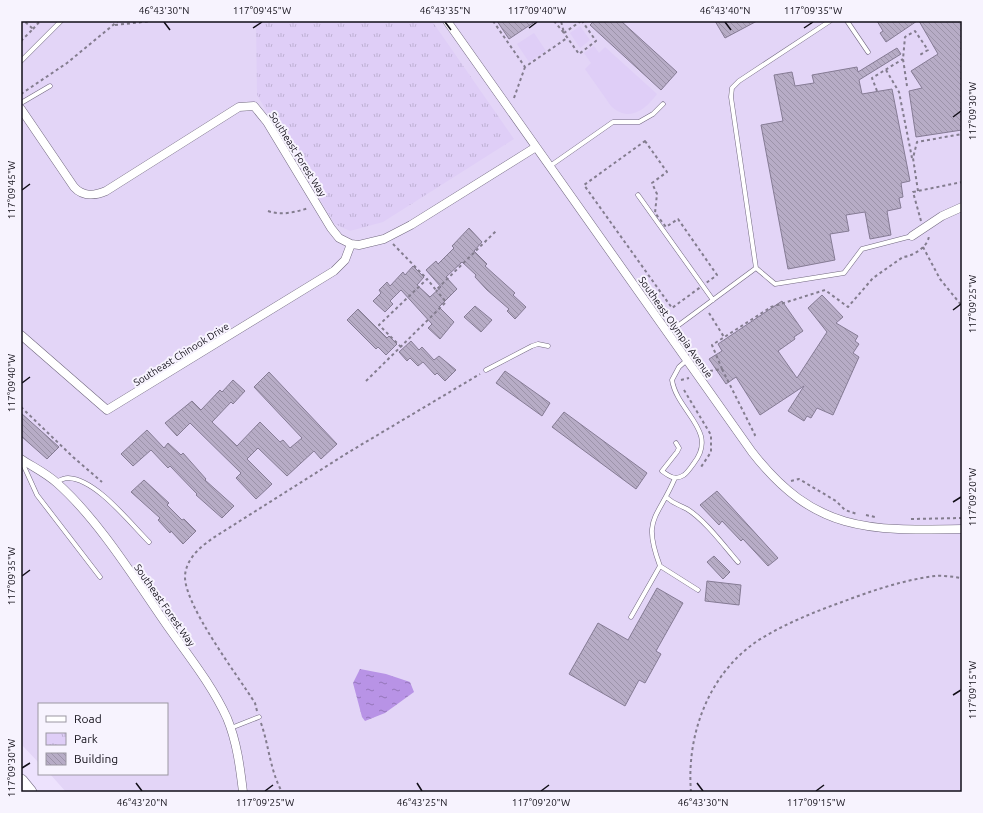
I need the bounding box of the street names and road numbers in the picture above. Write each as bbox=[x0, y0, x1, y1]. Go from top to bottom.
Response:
street label: Southeast Forest Way bbox=[267, 110, 328, 199]
street label: Southeast Olympia Avenue bbox=[636, 275, 715, 380]
street label: Southeast Chinook Drive bbox=[132, 321, 231, 388]
street label: Southeast Forest Way bbox=[132, 562, 197, 649]

